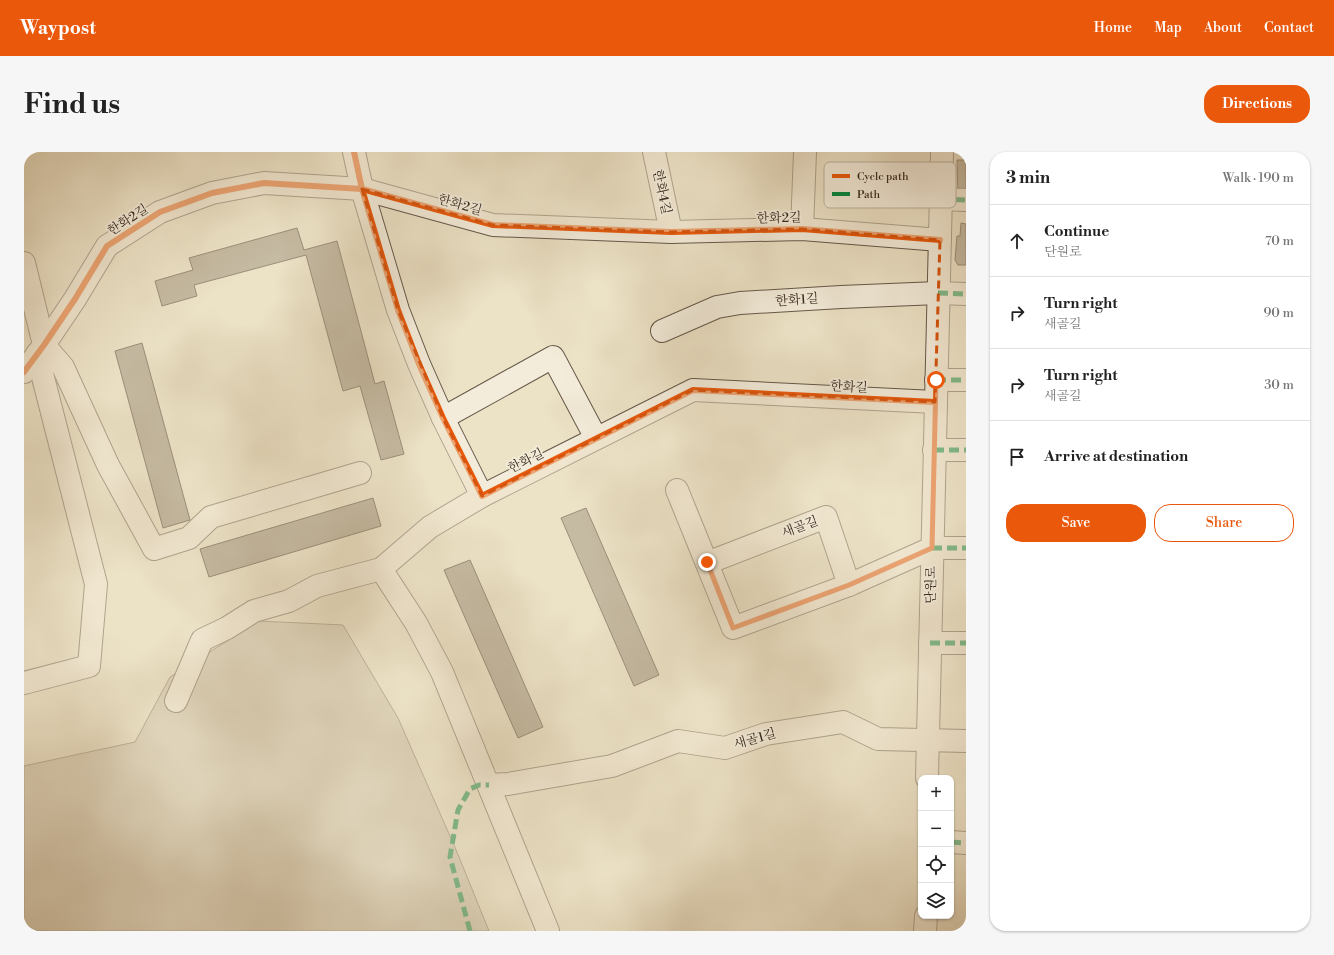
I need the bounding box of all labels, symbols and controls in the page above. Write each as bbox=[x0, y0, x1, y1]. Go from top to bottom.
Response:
text: Waypost bbox=[20, 16, 96, 40]
text: Home bbox=[1094, 19, 1132, 37]
text: Map bbox=[1154, 19, 1182, 37]
text: About bbox=[1204, 19, 1242, 37]
text: Contact bbox=[1264, 19, 1314, 37]
button: Directions bbox=[1204, 85, 1310, 123]
text: Find us bbox=[24, 87, 120, 122]
legend bbox=[824, 162, 956, 208]
text: 3 min bbox=[1006, 167, 1050, 189]
street label: 한화4길 bbox=[649, 168, 675, 216]
text: Cycle path bbox=[857, 170, 909, 184]
text: Walk · 190 m bbox=[1223, 170, 1294, 186]
text: Path bbox=[857, 188, 881, 202]
street label: 한화2길 bbox=[436, 191, 484, 219]
street label: 한화2길 bbox=[105, 201, 151, 239]
street label: 한화2길 bbox=[756, 210, 802, 226]
text: Continue bbox=[1044, 222, 1109, 241]
icon: ahead bbox=[1006, 230, 1028, 252]
text: 70 m bbox=[1265, 233, 1294, 249]
text: 단원로 bbox=[1044, 244, 1082, 260]
street label: 한화1길 bbox=[775, 291, 819, 309]
text: Turn right bbox=[1044, 294, 1118, 313]
icon: right bbox=[1006, 302, 1028, 324]
text: 90 m bbox=[1263, 305, 1294, 321]
text: 새골길 bbox=[1044, 316, 1082, 332]
text: Turn right bbox=[1044, 366, 1118, 385]
route start bbox=[927, 371, 945, 389]
icon: right bbox=[1006, 374, 1028, 396]
text: 30 m bbox=[1264, 377, 1294, 393]
street label: 한화길 bbox=[830, 378, 868, 396]
text: 새골길 bbox=[1044, 388, 1082, 404]
street label: 한화길 bbox=[506, 445, 546, 477]
icon: arrive bbox=[1006, 446, 1028, 468]
text: Arrive at destination bbox=[1044, 447, 1188, 466]
button: Save bbox=[1006, 504, 1146, 542]
button: Share bbox=[1154, 504, 1294, 542]
street label: 새골길 bbox=[780, 513, 820, 541]
route end bbox=[698, 553, 716, 571]
street label: 단원로 bbox=[923, 566, 939, 604]
street label: 새골1길 bbox=[732, 725, 778, 753]
map controls bbox=[918, 775, 954, 919]
button: + bbox=[918, 775, 954, 811]
button: − bbox=[918, 811, 954, 847]
button: locate bbox=[918, 847, 954, 883]
button: layers bbox=[918, 883, 954, 919]

